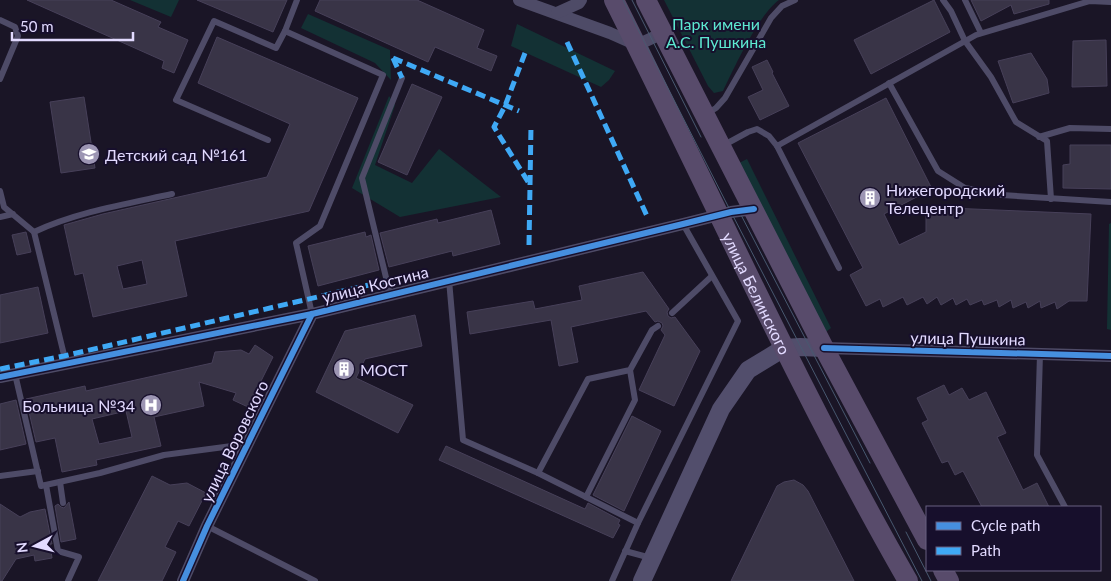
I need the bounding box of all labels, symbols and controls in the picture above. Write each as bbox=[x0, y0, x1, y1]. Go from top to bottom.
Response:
scale bar bbox=[12, 10, 134, 42]
park label: Парк имени А.С. Пушкина bbox=[666, 14, 766, 51]
text: 50 m bbox=[20, 17, 54, 35]
school or university icon: Детский сад №161 bbox=[77, 142, 101, 166]
place label: Детский сад №161 bbox=[105, 145, 248, 164]
place label: Нижегородский Телецентр bbox=[886, 180, 1005, 217]
building icon: Нижегородский Телецентр bbox=[858, 186, 882, 210]
street label: улица Белинского bbox=[719, 229, 795, 357]
street label: улица Костина bbox=[320, 262, 430, 306]
street label: улица Пушкина bbox=[910, 327, 1026, 349]
building icon: МОСТ bbox=[332, 357, 356, 381]
place label: МОСТ bbox=[360, 360, 408, 379]
street label: улица Воровского bbox=[196, 377, 272, 505]
hospital icon: Больница №34 bbox=[139, 393, 163, 417]
place label: Больница №34 bbox=[22, 396, 135, 415]
legend bbox=[926, 506, 1101, 571]
text: Cycle path bbox=[971, 516, 1040, 534]
north arrow bbox=[10, 521, 60, 571]
text: N bbox=[13, 541, 31, 554]
text: Path bbox=[971, 541, 1001, 559]

